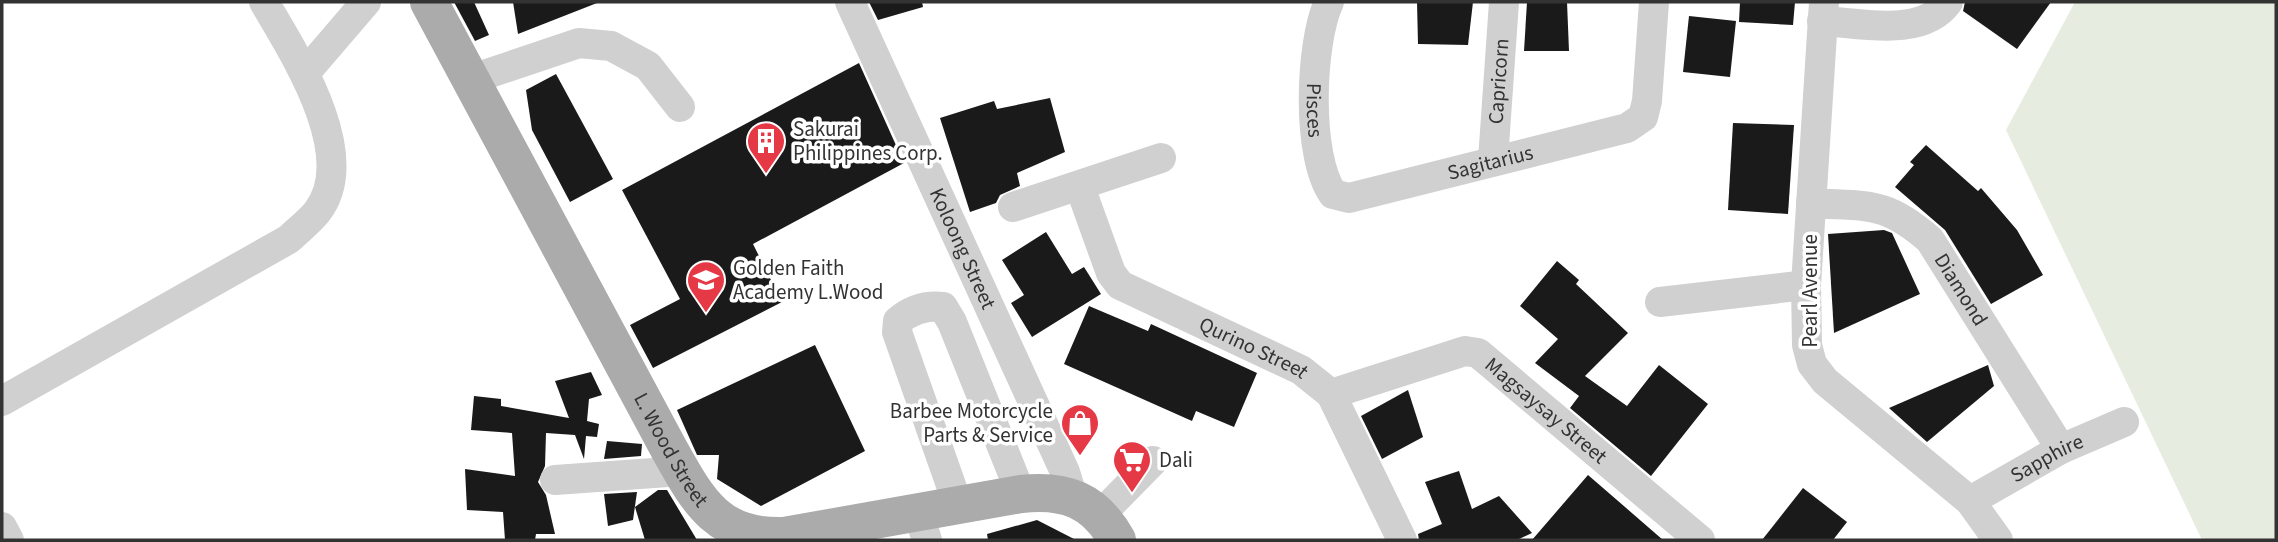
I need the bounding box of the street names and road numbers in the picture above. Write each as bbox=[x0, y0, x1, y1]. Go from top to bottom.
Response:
street label: Capricorn bbox=[1481, 37, 1516, 125]
street label: Pisces bbox=[1299, 83, 1331, 139]
street label: Sagitarius bbox=[1444, 137, 1536, 188]
street label: Koloong Street bbox=[922, 183, 1004, 314]
street label: Pearl Avenue bbox=[1795, 234, 1825, 348]
street label: Diamond bbox=[1927, 247, 1995, 332]
street label: Qurino Street bbox=[1194, 309, 1315, 386]
street label: Magsaysay Street bbox=[1478, 350, 1614, 471]
street label: L. Wood Street bbox=[626, 387, 716, 514]
street label: Sapphire bbox=[2005, 426, 2088, 490]

